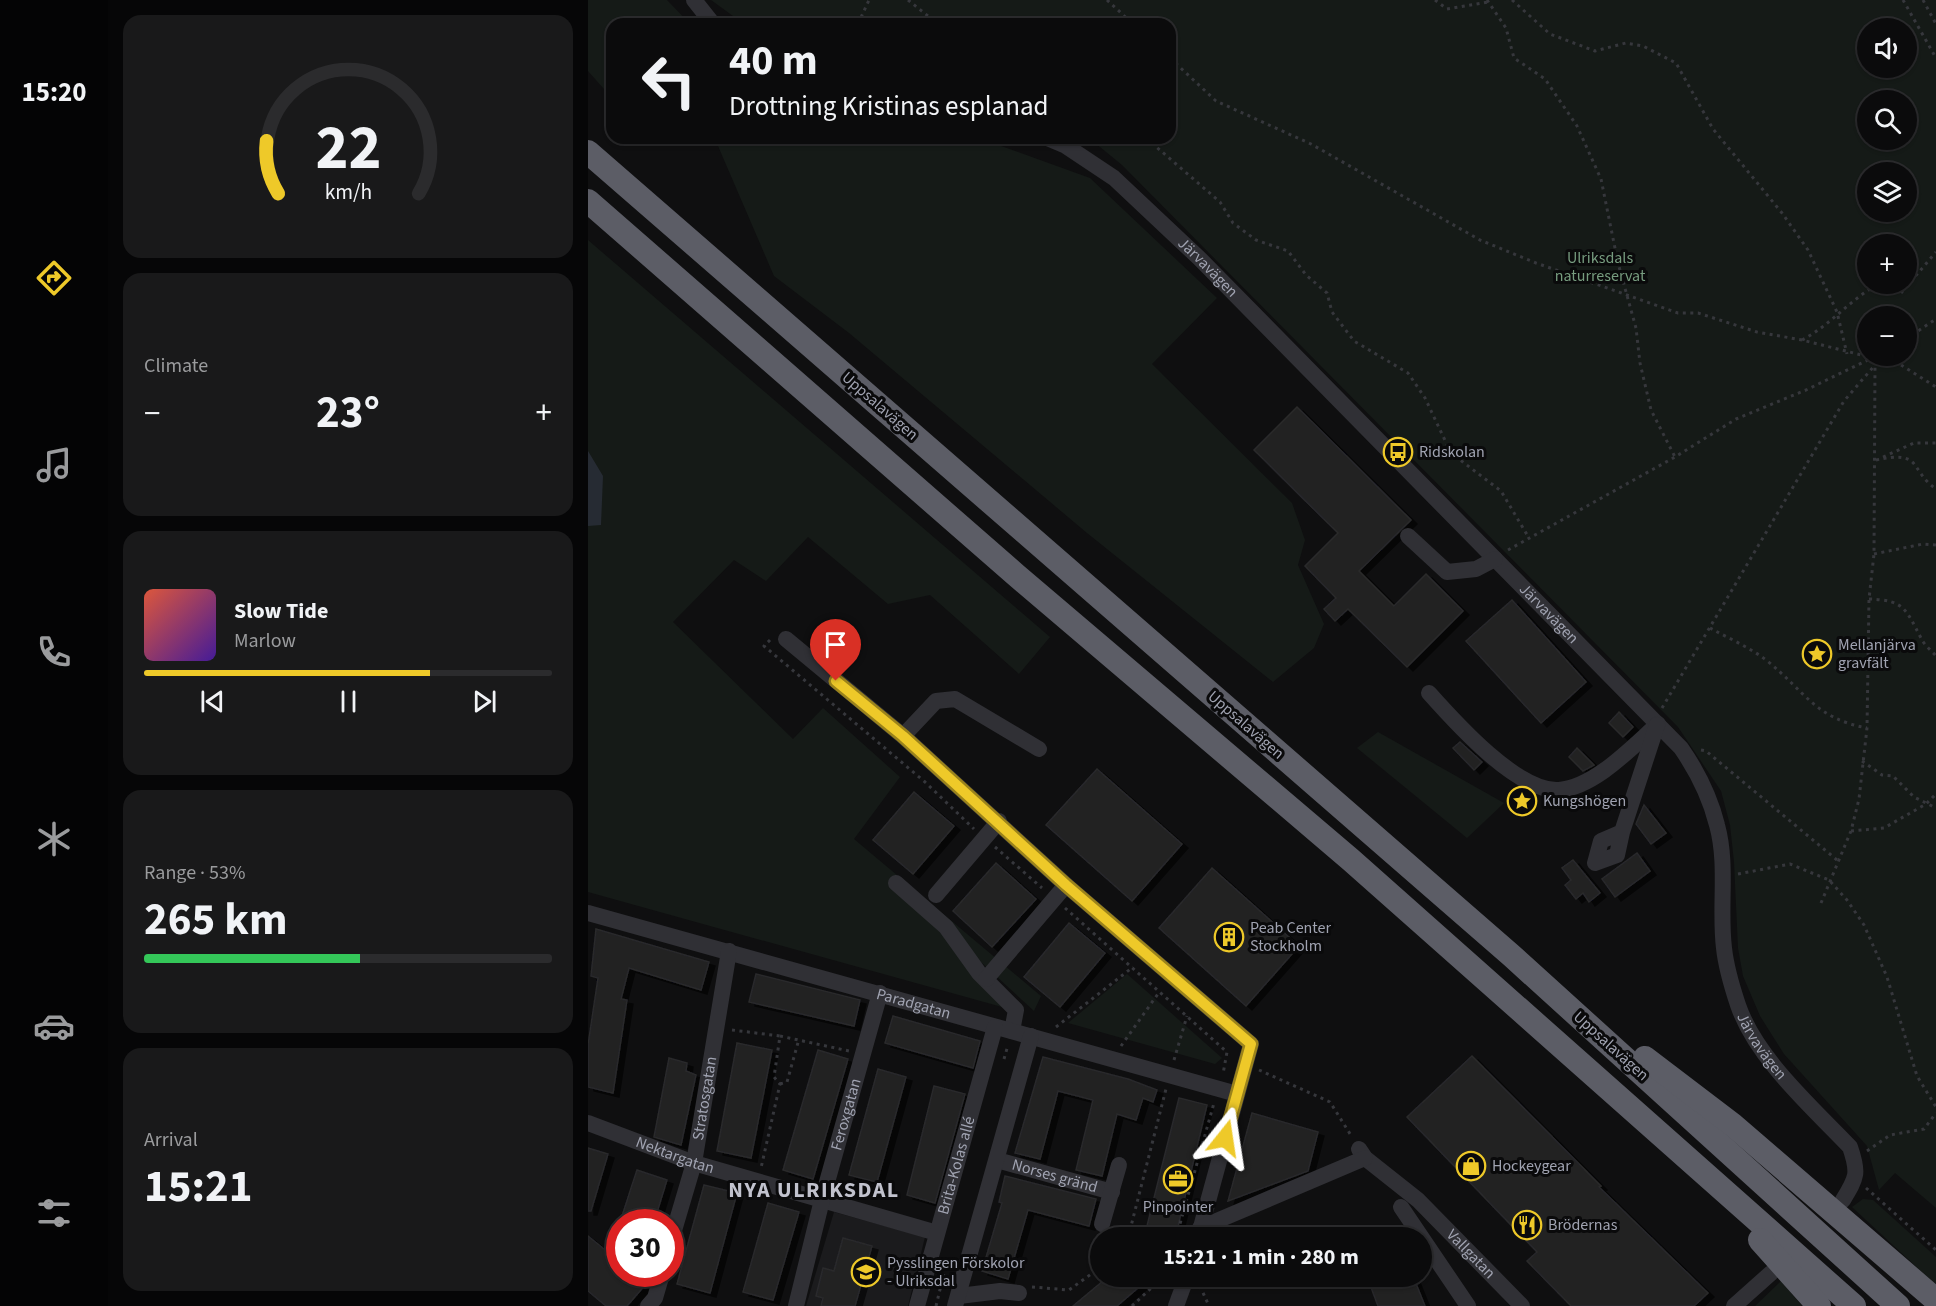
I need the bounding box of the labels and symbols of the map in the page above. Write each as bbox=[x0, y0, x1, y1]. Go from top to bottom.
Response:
street label: Järvavägen bbox=[1173, 233, 1243, 302]
park label: Ulriksdals naturreservat bbox=[1555, 247, 1646, 287]
street label: Uppsalavägen bbox=[837, 367, 923, 445]
bus stop icon: Ridskolan bbox=[1382, 436, 1414, 468]
place label: Ridskolan bbox=[1419, 441, 1485, 463]
street label: Järvavägen bbox=[1514, 579, 1584, 649]
pin bbox=[810, 619, 861, 681]
place label: Mellanjärva gravfält bbox=[1838, 634, 1916, 674]
place icon: Mellanjärva gravfält bbox=[1801, 638, 1833, 670]
street label: Uppsalavägen bbox=[1203, 686, 1289, 764]
place icon: Kungshögen bbox=[1506, 785, 1538, 817]
place label: Kungshögen bbox=[1543, 790, 1626, 812]
place label: Peab Center Stockholm bbox=[1250, 917, 1331, 957]
building icon: Peab Center Stockholm bbox=[1213, 921, 1245, 953]
street label: Paradgatan bbox=[874, 983, 953, 1025]
street label: Uppsalavägen bbox=[1568, 1006, 1654, 1086]
street label: Järvavägen bbox=[1731, 1009, 1792, 1085]
street label: Stratosgatan bbox=[687, 1055, 722, 1142]
street label: Feroxgatan bbox=[825, 1076, 867, 1153]
position arrow bbox=[1193, 1106, 1257, 1170]
street label: Brita-Kolas allé bbox=[932, 1114, 981, 1217]
street label: Nektargatan bbox=[633, 1131, 717, 1179]
shop icon: Hockeygear bbox=[1455, 1150, 1487, 1182]
street label: Norses gränd bbox=[1009, 1154, 1100, 1198]
place label: Hockeygear bbox=[1492, 1155, 1571, 1177]
office icon: Pinpointer bbox=[1162, 1163, 1194, 1195]
district label: NYA ULRIKSDAL bbox=[728, 1174, 900, 1206]
place label: Pinpointer bbox=[1143, 1196, 1214, 1218]
speed limit sign: 30 bbox=[606, 1209, 684, 1287]
restaurant icon: Brödernas bbox=[1511, 1209, 1543, 1241]
place label: Brödernas bbox=[1548, 1214, 1618, 1236]
street label: Vallgatan bbox=[1441, 1224, 1500, 1284]
place label: Pysslingen Förskolor - Ulriksdal bbox=[887, 1252, 1025, 1292]
school or university icon: Pysslingen Förskolor - Ulriksdal bbox=[850, 1256, 882, 1288]

